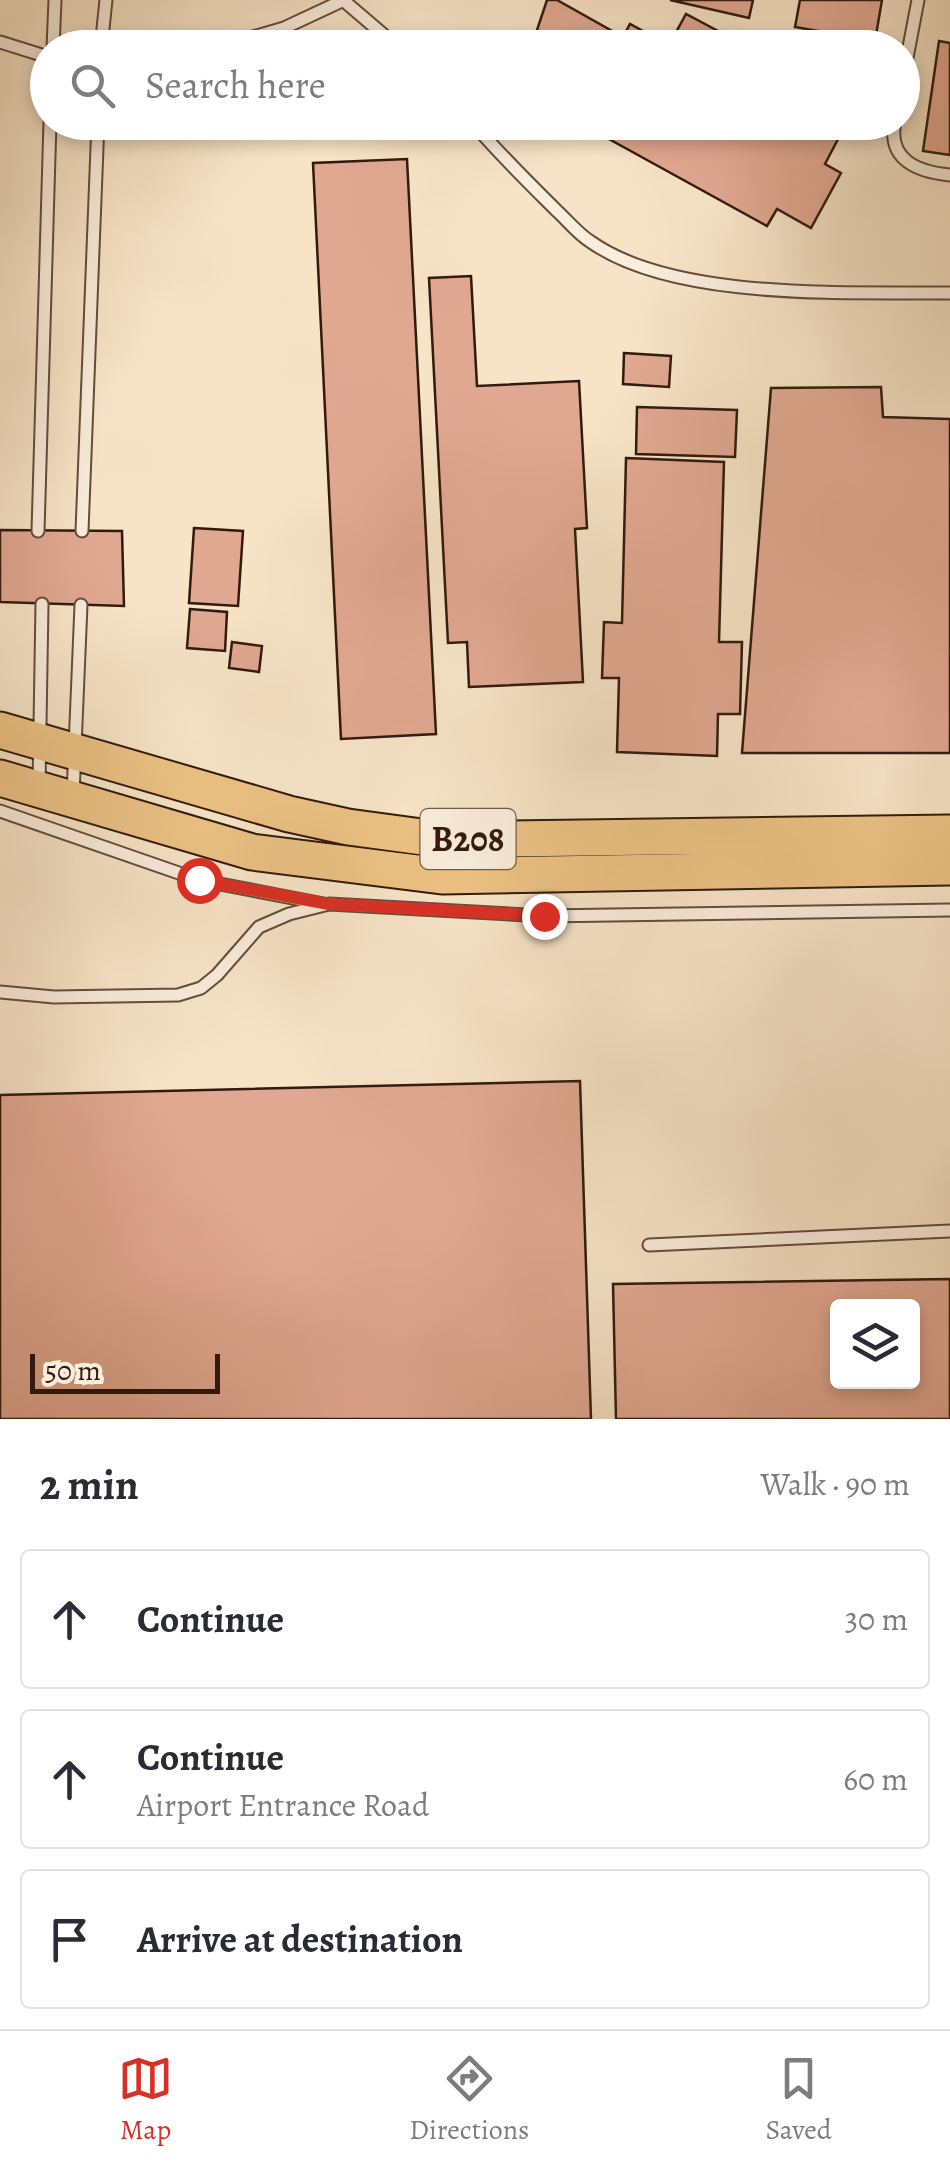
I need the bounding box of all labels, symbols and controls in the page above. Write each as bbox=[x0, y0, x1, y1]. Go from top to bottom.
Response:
search box bbox=[30, 30, 920, 140]
icon: search bbox=[65, 58, 120, 113]
text: Search here bbox=[145, 59, 326, 111]
road number: B208 bbox=[420, 809, 516, 869]
route start bbox=[177, 858, 223, 904]
route end bbox=[522, 894, 568, 940]
map controls bbox=[830, 1299, 920, 1389]
button: layers bbox=[830, 1299, 920, 1389]
scale bar bbox=[30, 1349, 220, 1394]
text: 50 m bbox=[45, 1352, 101, 1390]
text: 2 min bbox=[40, 1456, 139, 1513]
text: Walk · 90 m bbox=[761, 1462, 910, 1506]
icon: ahead bbox=[42, 1592, 97, 1647]
text: Continue bbox=[137, 1593, 284, 1645]
text: 30 m bbox=[845, 1597, 908, 1641]
text: Continue bbox=[137, 1731, 284, 1783]
icon: ahead bbox=[42, 1752, 97, 1807]
text: 60 m bbox=[843, 1757, 908, 1801]
text: Airport Entrance Road bbox=[137, 1783, 429, 1827]
icon: arrive bbox=[42, 1912, 97, 1967]
text: Arrive at destination bbox=[137, 1913, 463, 1965]
tab: Map bbox=[118, 2051, 173, 2149]
tab: Directions bbox=[409, 2051, 529, 2149]
tab: Saved bbox=[766, 2051, 832, 2149]

